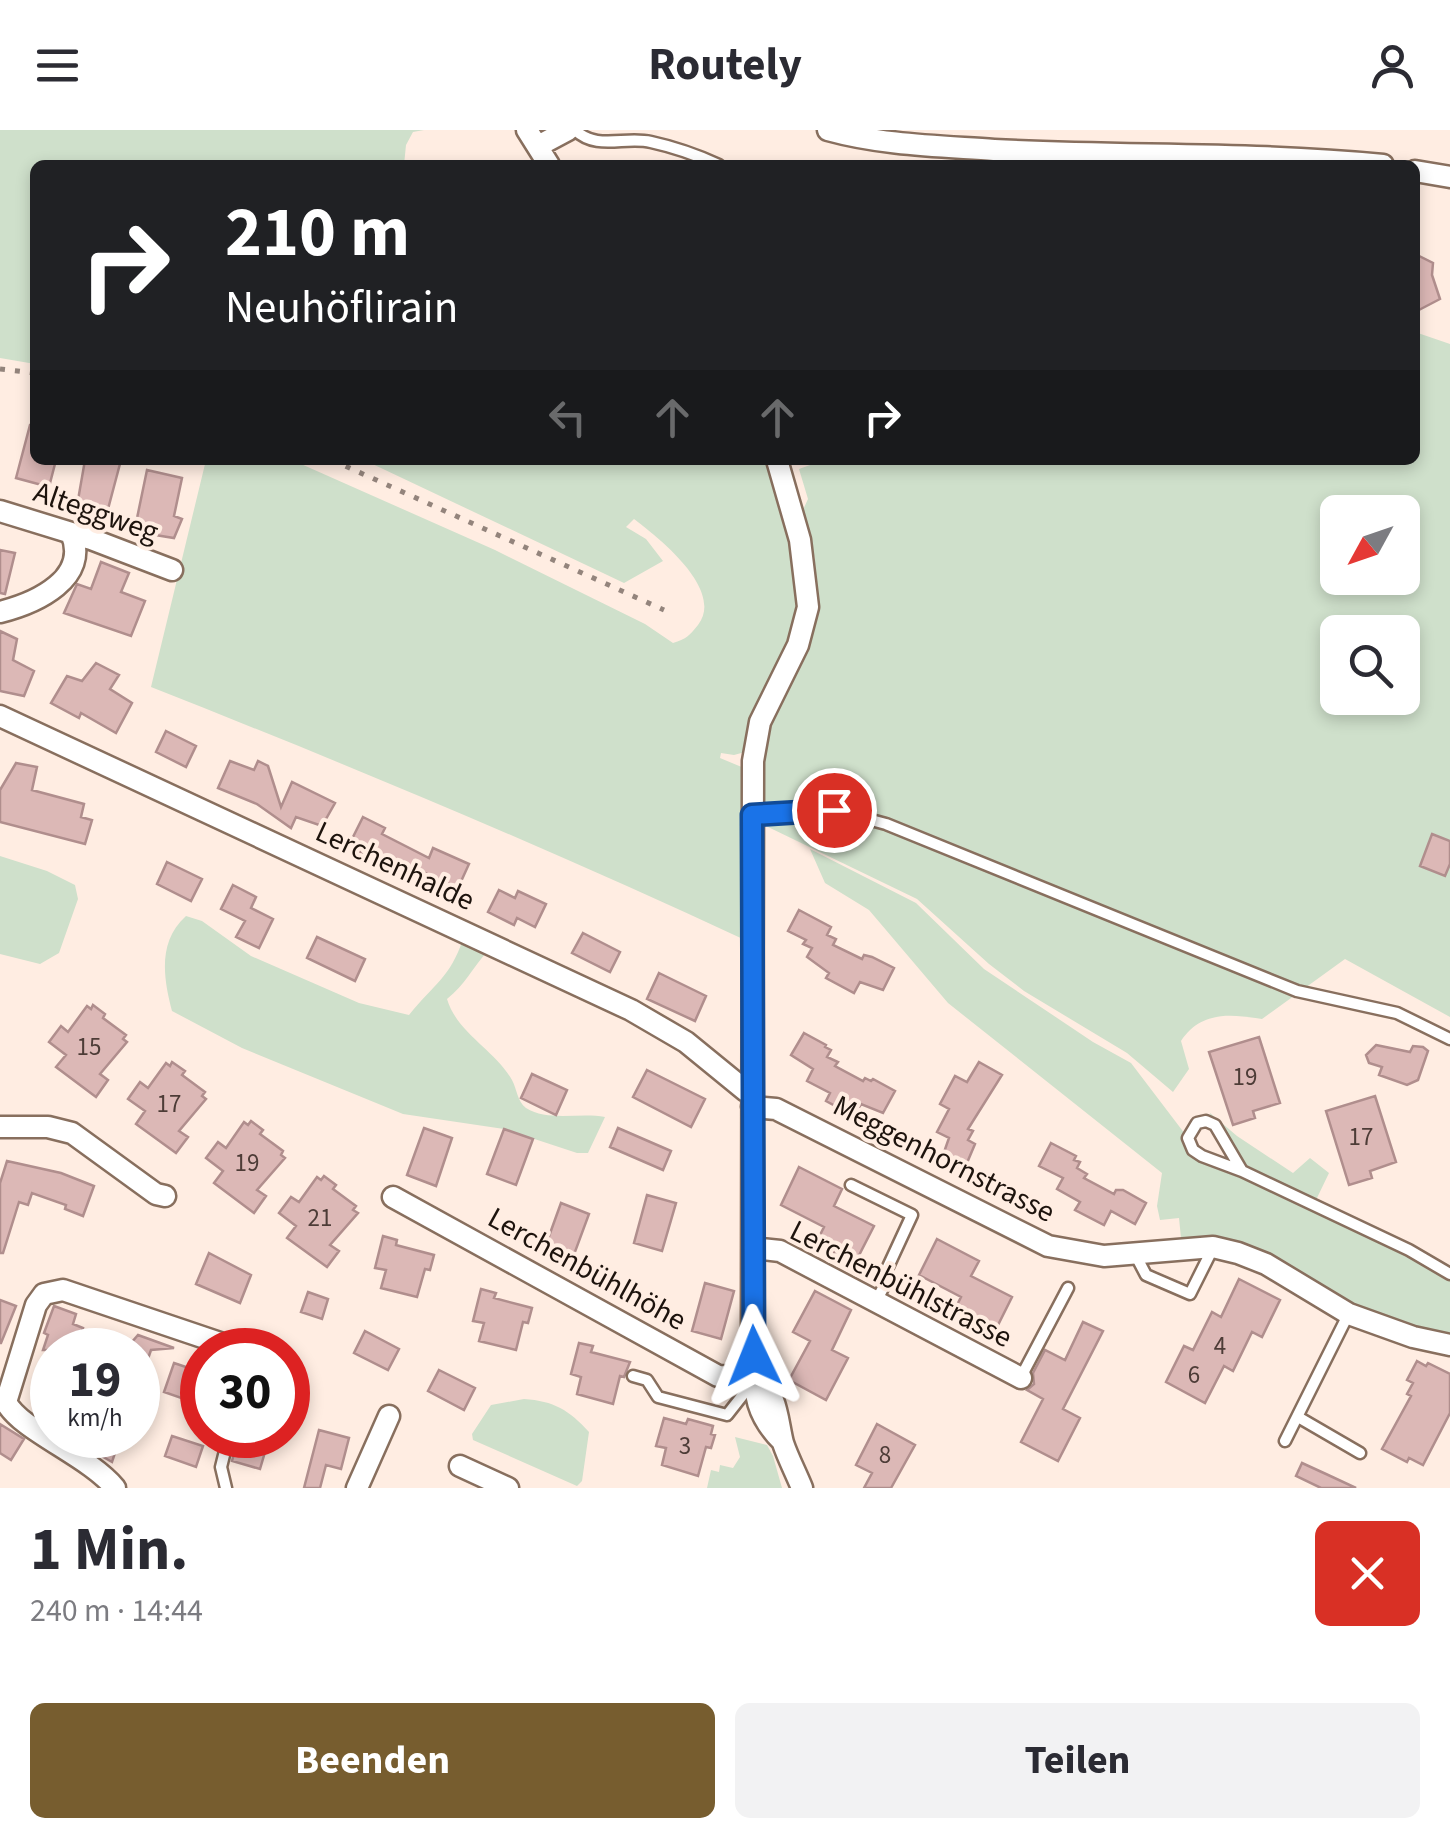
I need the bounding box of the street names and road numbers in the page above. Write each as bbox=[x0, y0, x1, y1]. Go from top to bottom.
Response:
street label: Alteggweg bbox=[28, 471, 164, 553]
street label: Lerchenhalde bbox=[308, 810, 482, 922]
street label: Meggenhornstrasse bbox=[826, 1084, 1062, 1234]
street label: Lerchenbühlhöhe bbox=[480, 1197, 694, 1341]
street label: Lerchenbühlstrasse bbox=[782, 1209, 1020, 1359]

